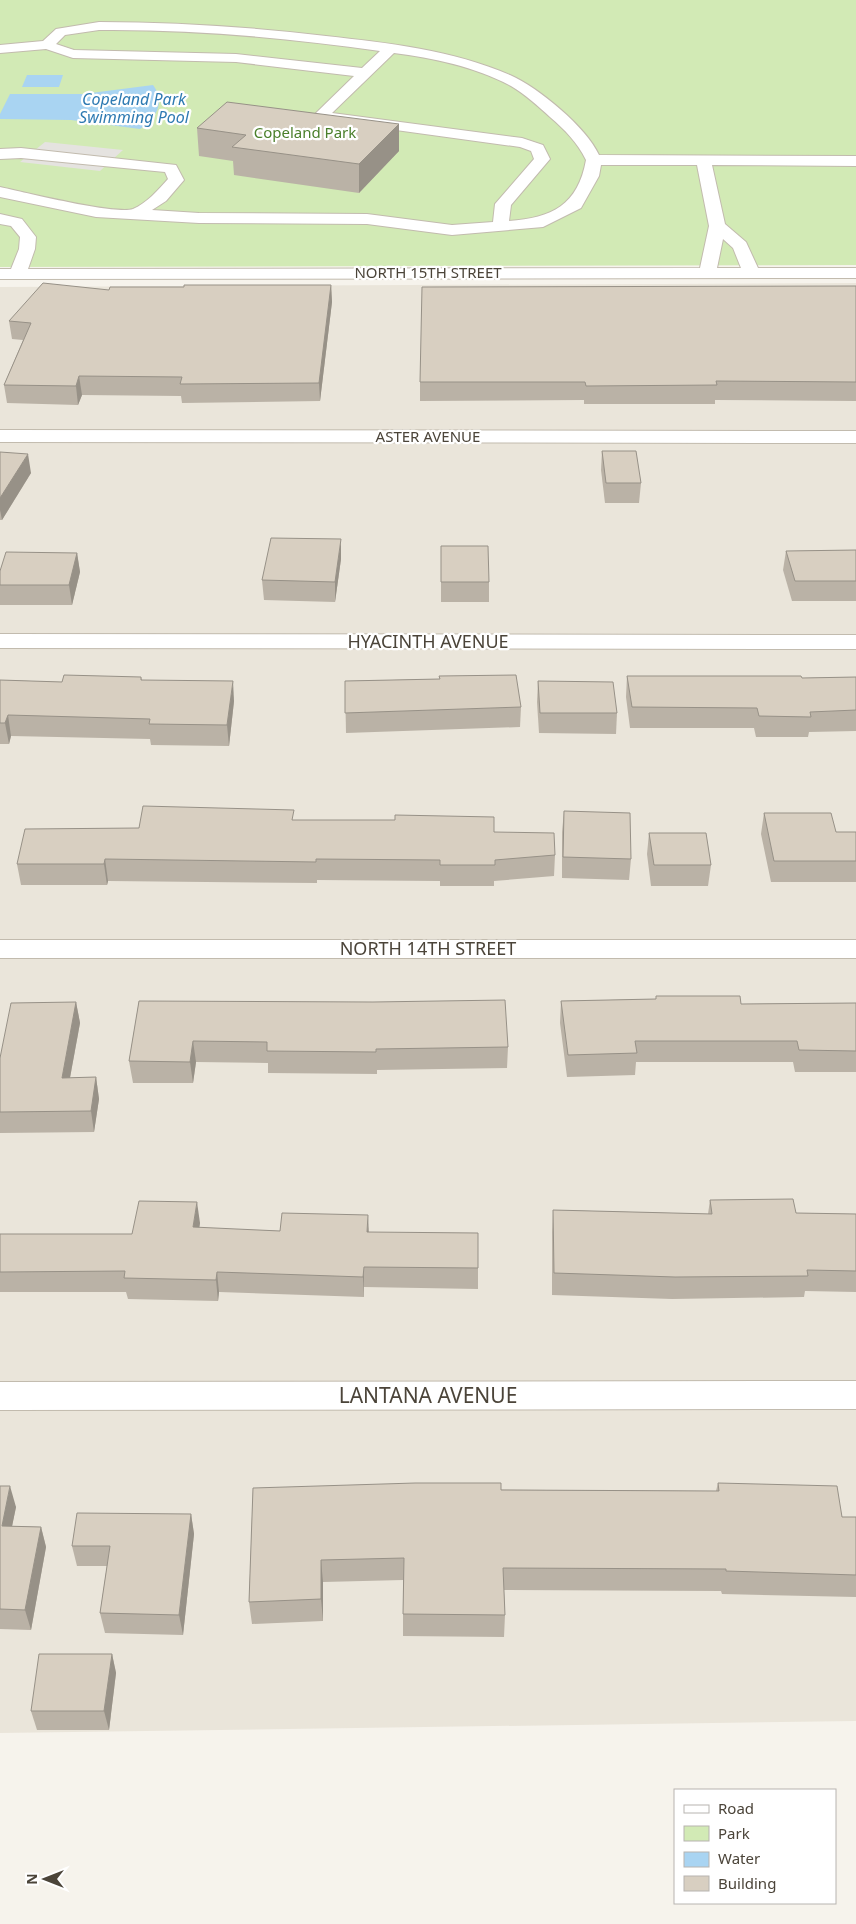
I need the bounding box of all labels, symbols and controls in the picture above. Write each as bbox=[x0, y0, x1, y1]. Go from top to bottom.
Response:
water label: Copeland Park Swimming Pool bbox=[79, 88, 190, 128]
park label: Copeland Park bbox=[254, 122, 356, 142]
street label: NORTH 15TH STREET bbox=[354, 262, 502, 282]
street label: ASTER AVENUE bbox=[376, 426, 480, 446]
street label: HYACINTH AVENUE bbox=[347, 629, 509, 653]
street label: NORTH 14TH STREET bbox=[340, 936, 516, 960]
street label: LANTANA AVENUE bbox=[339, 1381, 517, 1409]
legend bbox=[674, 1789, 836, 1904]
text: Road bbox=[718, 1798, 754, 1818]
text: Park bbox=[718, 1823, 750, 1843]
text: Water bbox=[718, 1848, 760, 1868]
north arrow bbox=[20, 1854, 70, 1904]
text: N bbox=[22, 1873, 41, 1885]
text: Building bbox=[718, 1873, 776, 1893]

